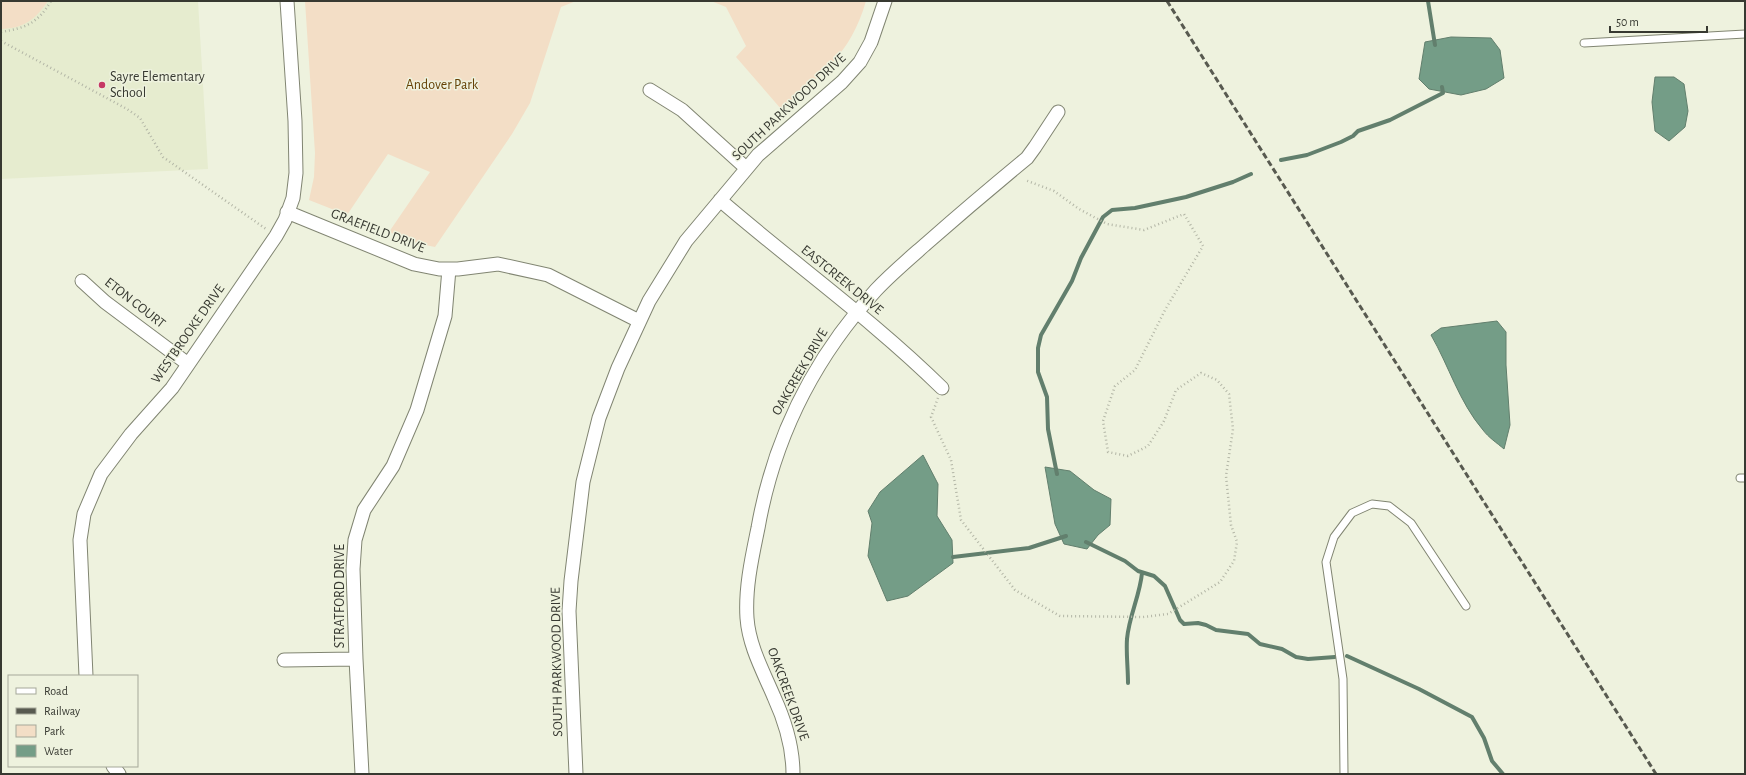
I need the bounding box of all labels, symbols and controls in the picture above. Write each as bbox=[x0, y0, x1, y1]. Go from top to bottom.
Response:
scale bar bbox=[1610, 8, 1707, 34]
text: 50 m bbox=[1616, 16, 1639, 28]
street label: SOUTH PARKWOOD DRIVE bbox=[730, 51, 849, 163]
place label: Sayre Elementary School bbox=[110, 70, 205, 100]
park label: Andover Park bbox=[406, 78, 479, 92]
marker: Sayre Elementary School bbox=[97, 80, 107, 90]
street label: GRAEFIELD DRIVE bbox=[329, 207, 427, 255]
street label: EASTCREEK DRIVE bbox=[798, 243, 886, 317]
street label: ETON COURT bbox=[102, 275, 168, 331]
street label: WESTBROOKE DRIVE bbox=[149, 282, 227, 386]
street label: OAKCREEK DRIVE bbox=[770, 326, 831, 418]
street label: STRATFORD DRIVE bbox=[333, 544, 347, 648]
street label: SOUTH PARKWOOD DRIVE bbox=[549, 587, 565, 737]
street label: OAKCREEK DRIVE bbox=[765, 646, 811, 742]
legend bbox=[8, 675, 138, 767]
text: Road bbox=[44, 685, 68, 697]
text: Railway bbox=[44, 705, 80, 718]
text: Park bbox=[44, 725, 65, 737]
text: Water bbox=[44, 745, 73, 757]

